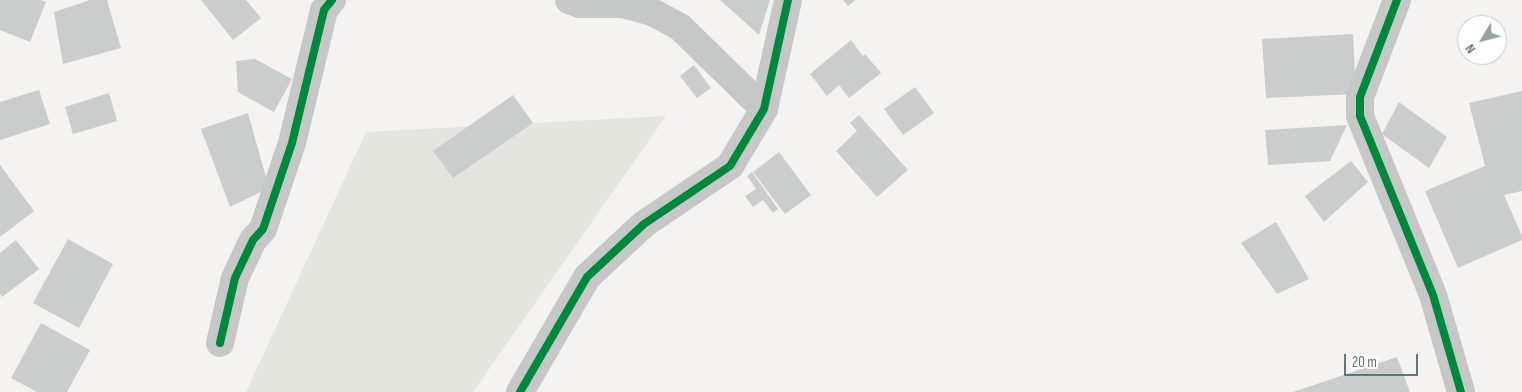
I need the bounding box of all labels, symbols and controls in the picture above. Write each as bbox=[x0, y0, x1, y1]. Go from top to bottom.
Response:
north arrow bbox=[1457, 15, 1507, 65]
text: N bbox=[1461, 41, 1479, 57]
scale bar bbox=[1347, 344, 1421, 376]
text: 20 m bbox=[1352, 353, 1377, 372]

